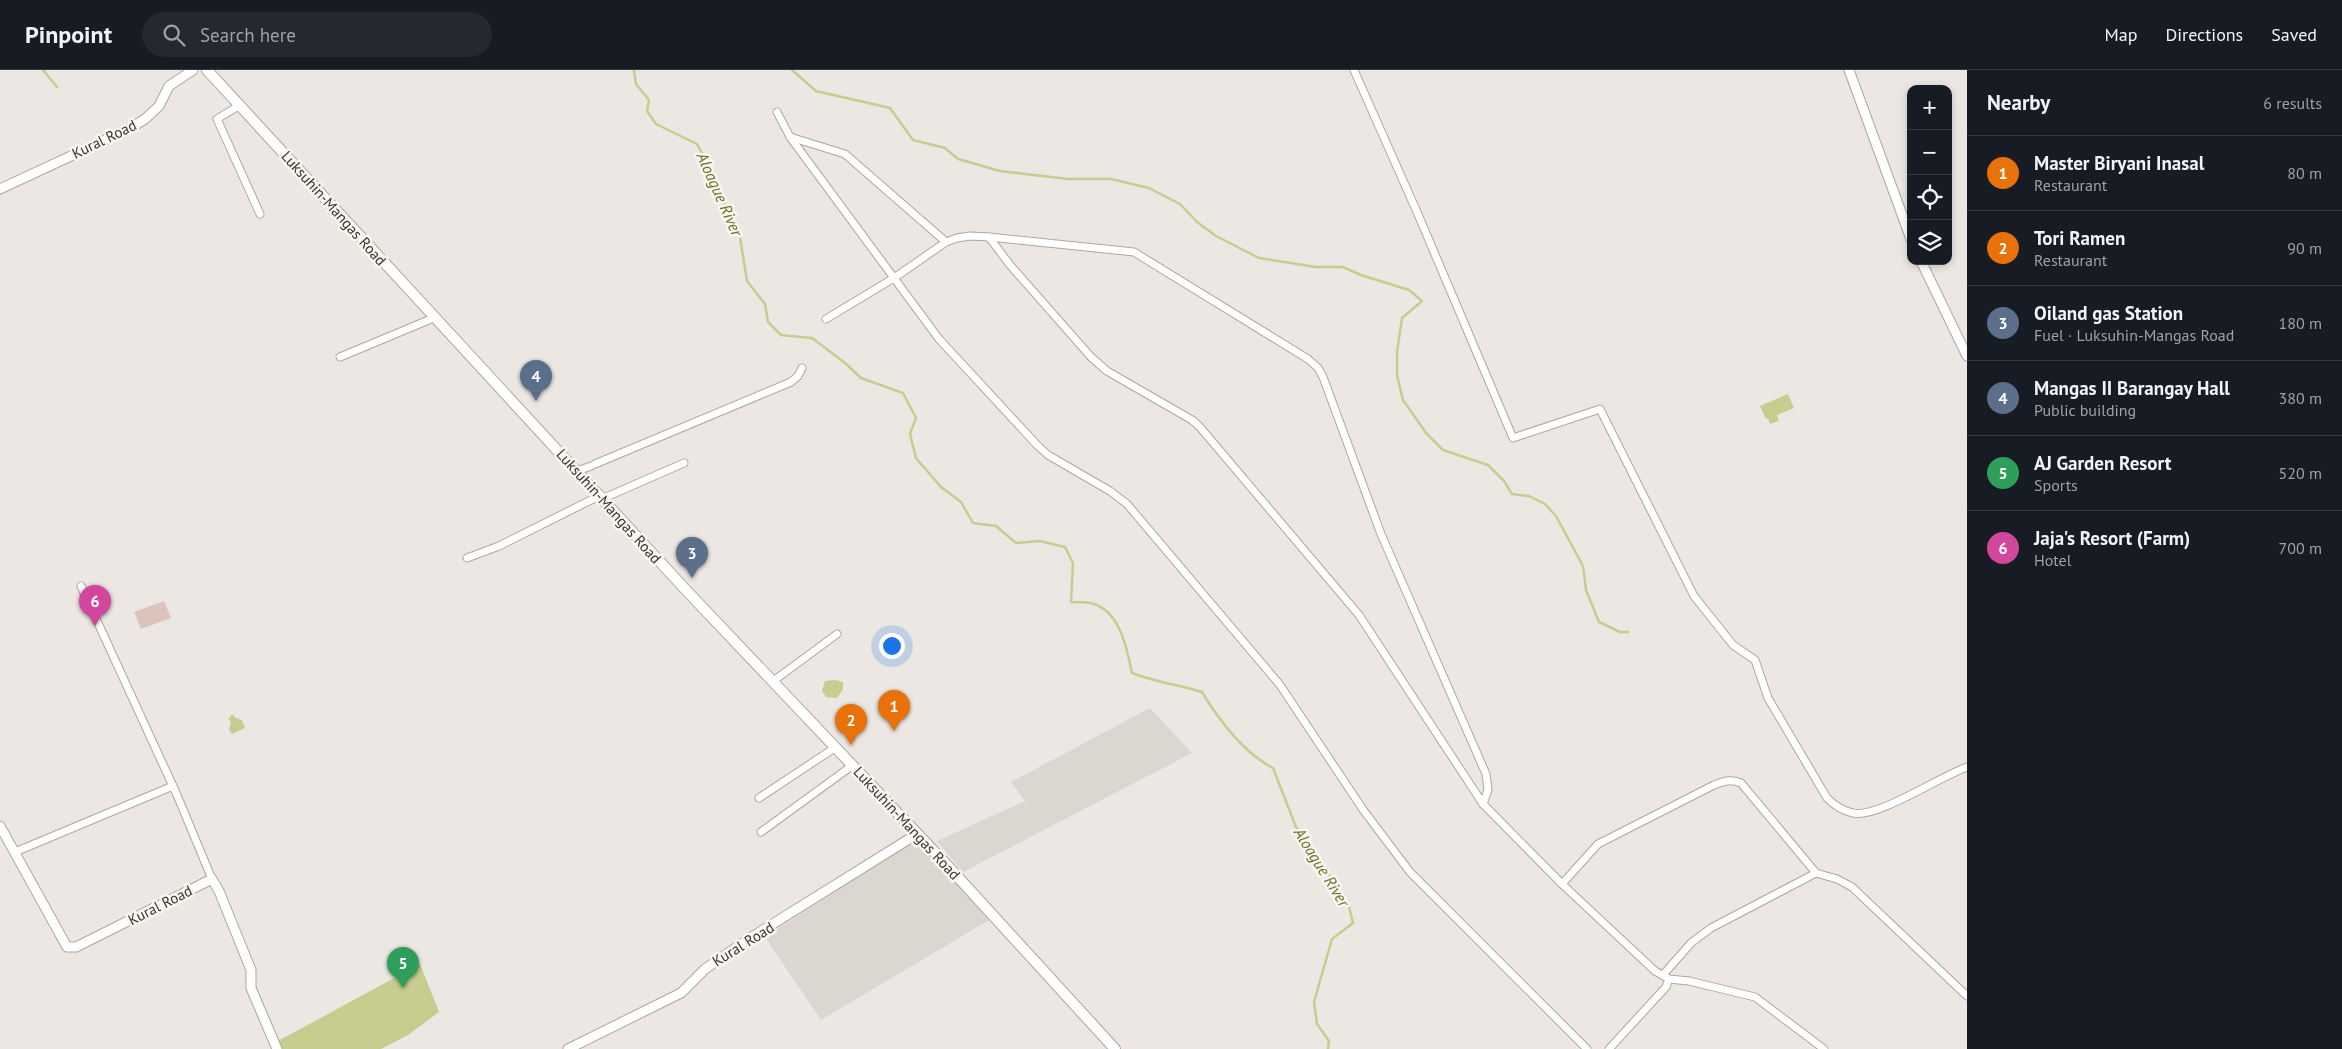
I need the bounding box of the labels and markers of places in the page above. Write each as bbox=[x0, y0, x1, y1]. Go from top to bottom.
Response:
pin: 4 bbox=[520, 360, 552, 401]
pin: 3 bbox=[676, 537, 708, 578]
pin: 6 bbox=[79, 585, 111, 626]
pin: 1 bbox=[878, 690, 910, 731]
pin: 2 bbox=[835, 704, 867, 745]
pin: 5 bbox=[387, 947, 419, 988]

